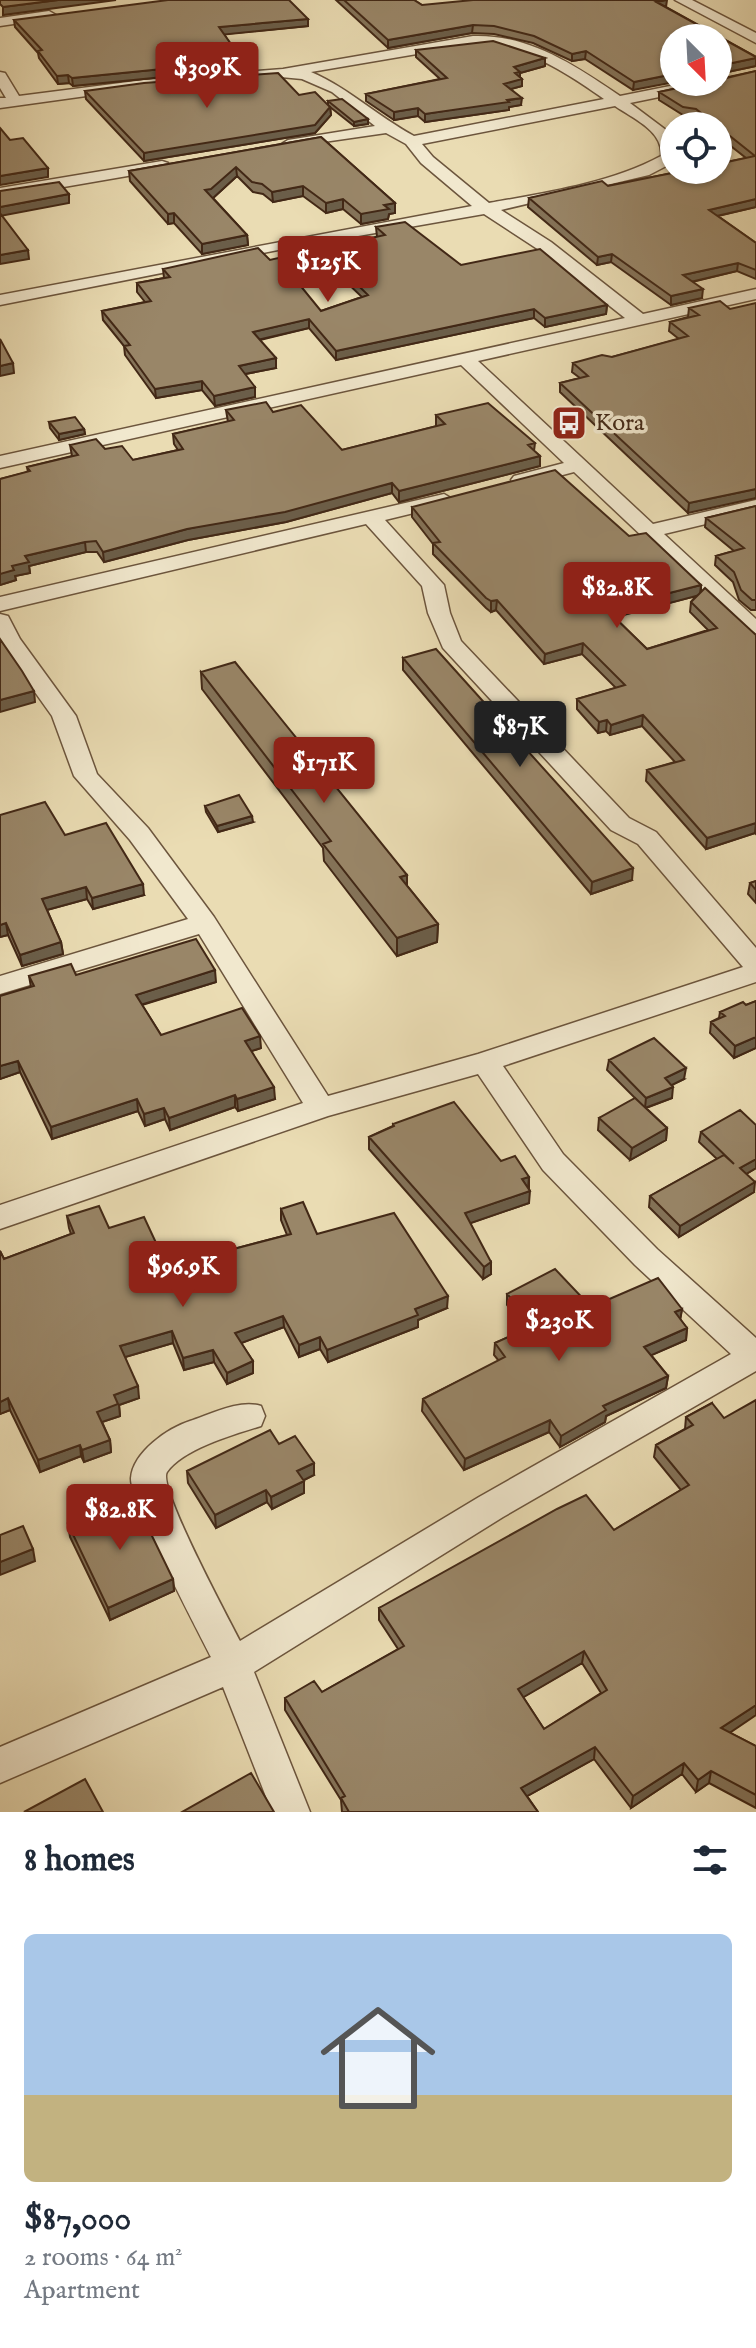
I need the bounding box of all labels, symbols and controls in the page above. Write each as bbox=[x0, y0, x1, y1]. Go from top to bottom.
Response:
north arrow bbox=[660, 24, 732, 96]
map controls bbox=[660, 24, 732, 184]
pin: $309K bbox=[151, 42, 263, 110]
text: $309K bbox=[173, 51, 241, 84]
button: locate bbox=[660, 112, 732, 184]
pin: $125K bbox=[272, 236, 384, 304]
text: $125K bbox=[296, 245, 360, 278]
bus stop icon: Kora bbox=[550, 404, 588, 442]
place label: Kora bbox=[595, 408, 645, 439]
pin: $82.8K bbox=[552, 562, 682, 630]
text: $82.8K bbox=[581, 571, 653, 604]
pin: $87K bbox=[473, 701, 567, 769]
text: $87K bbox=[492, 710, 548, 743]
pin: $171K bbox=[268, 737, 380, 805]
text: $171K bbox=[292, 746, 356, 779]
pin: $96.9K bbox=[118, 1241, 248, 1309]
text: $96.9K bbox=[147, 1250, 219, 1283]
pin: $230K bbox=[503, 1295, 615, 1363]
text: $230K bbox=[525, 1304, 593, 1337]
pin: $82.8K bbox=[55, 1484, 185, 1552]
text: $82.8K bbox=[84, 1493, 156, 1526]
icon: filters bbox=[688, 1838, 732, 1882]
text: 8 homes bbox=[24, 1839, 135, 1882]
icon: home bbox=[306, 1986, 450, 2130]
text: $87,000 bbox=[24, 2198, 131, 2241]
text: 2 rooms · 64 m² bbox=[24, 2241, 183, 2274]
text: Apartment bbox=[24, 2274, 140, 2307]

